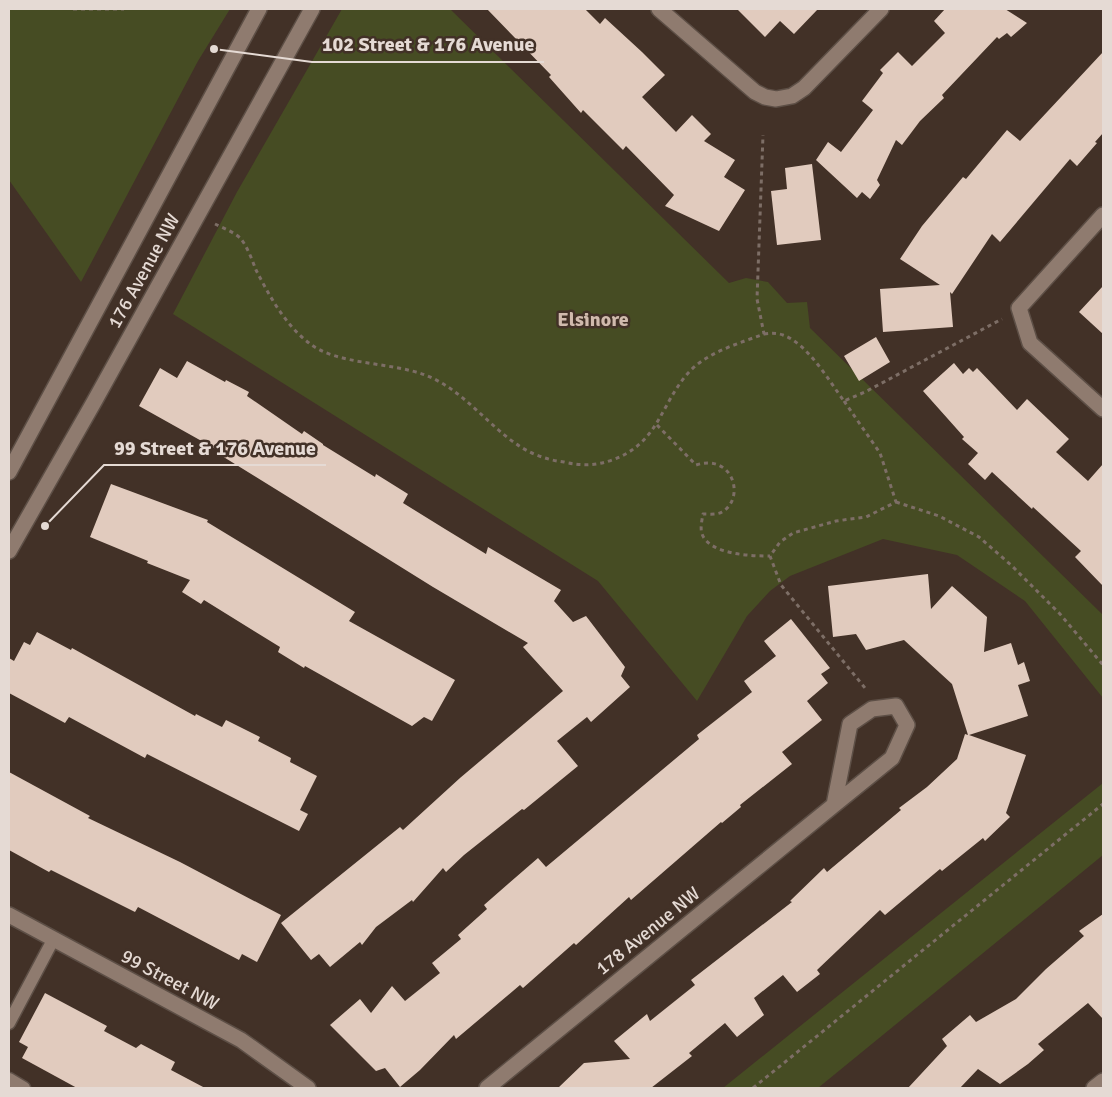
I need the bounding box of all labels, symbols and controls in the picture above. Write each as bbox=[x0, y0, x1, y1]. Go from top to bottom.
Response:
callout: 102 Street & 176 Avenue bbox=[312, 27, 544, 62]
text: 102 Street & 176 Avenue bbox=[322, 32, 534, 57]
street label: 176 Avenue NW bbox=[103, 209, 185, 333]
district label: Elsinore bbox=[557, 307, 629, 332]
callout: 99 Street & 176 Avenue bbox=[104, 430, 326, 465]
text: 99 Street & 176 Avenue bbox=[114, 436, 316, 461]
street label: 178 Avenue NW bbox=[591, 882, 705, 980]
street label: 99 Street NW bbox=[117, 944, 223, 1016]

